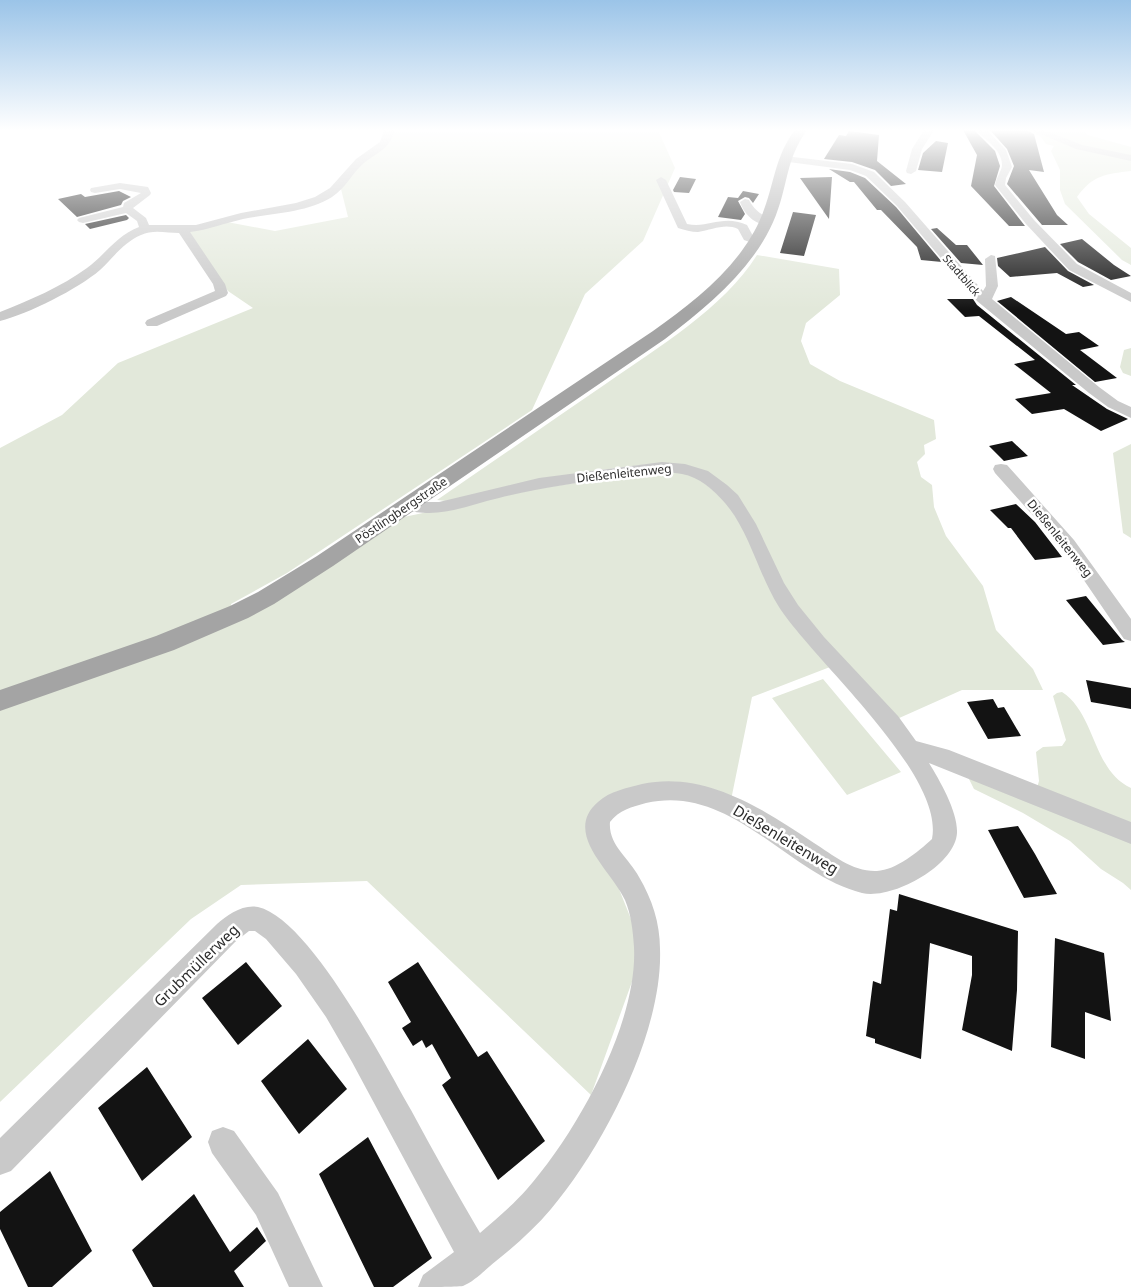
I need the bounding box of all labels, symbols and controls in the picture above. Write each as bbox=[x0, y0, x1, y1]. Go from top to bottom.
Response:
street label: Stadtblick bbox=[940, 251, 984, 299]
street label: Dießenleitenweg bbox=[576, 460, 672, 486]
street label: Pöstlingbergstraße bbox=[352, 473, 451, 547]
street label: Dießenleitenweg bbox=[1023, 496, 1097, 580]
street label: Dießenleitenweg bbox=[730, 800, 842, 878]
street label: Grubmüllerweg bbox=[149, 919, 243, 1011]

